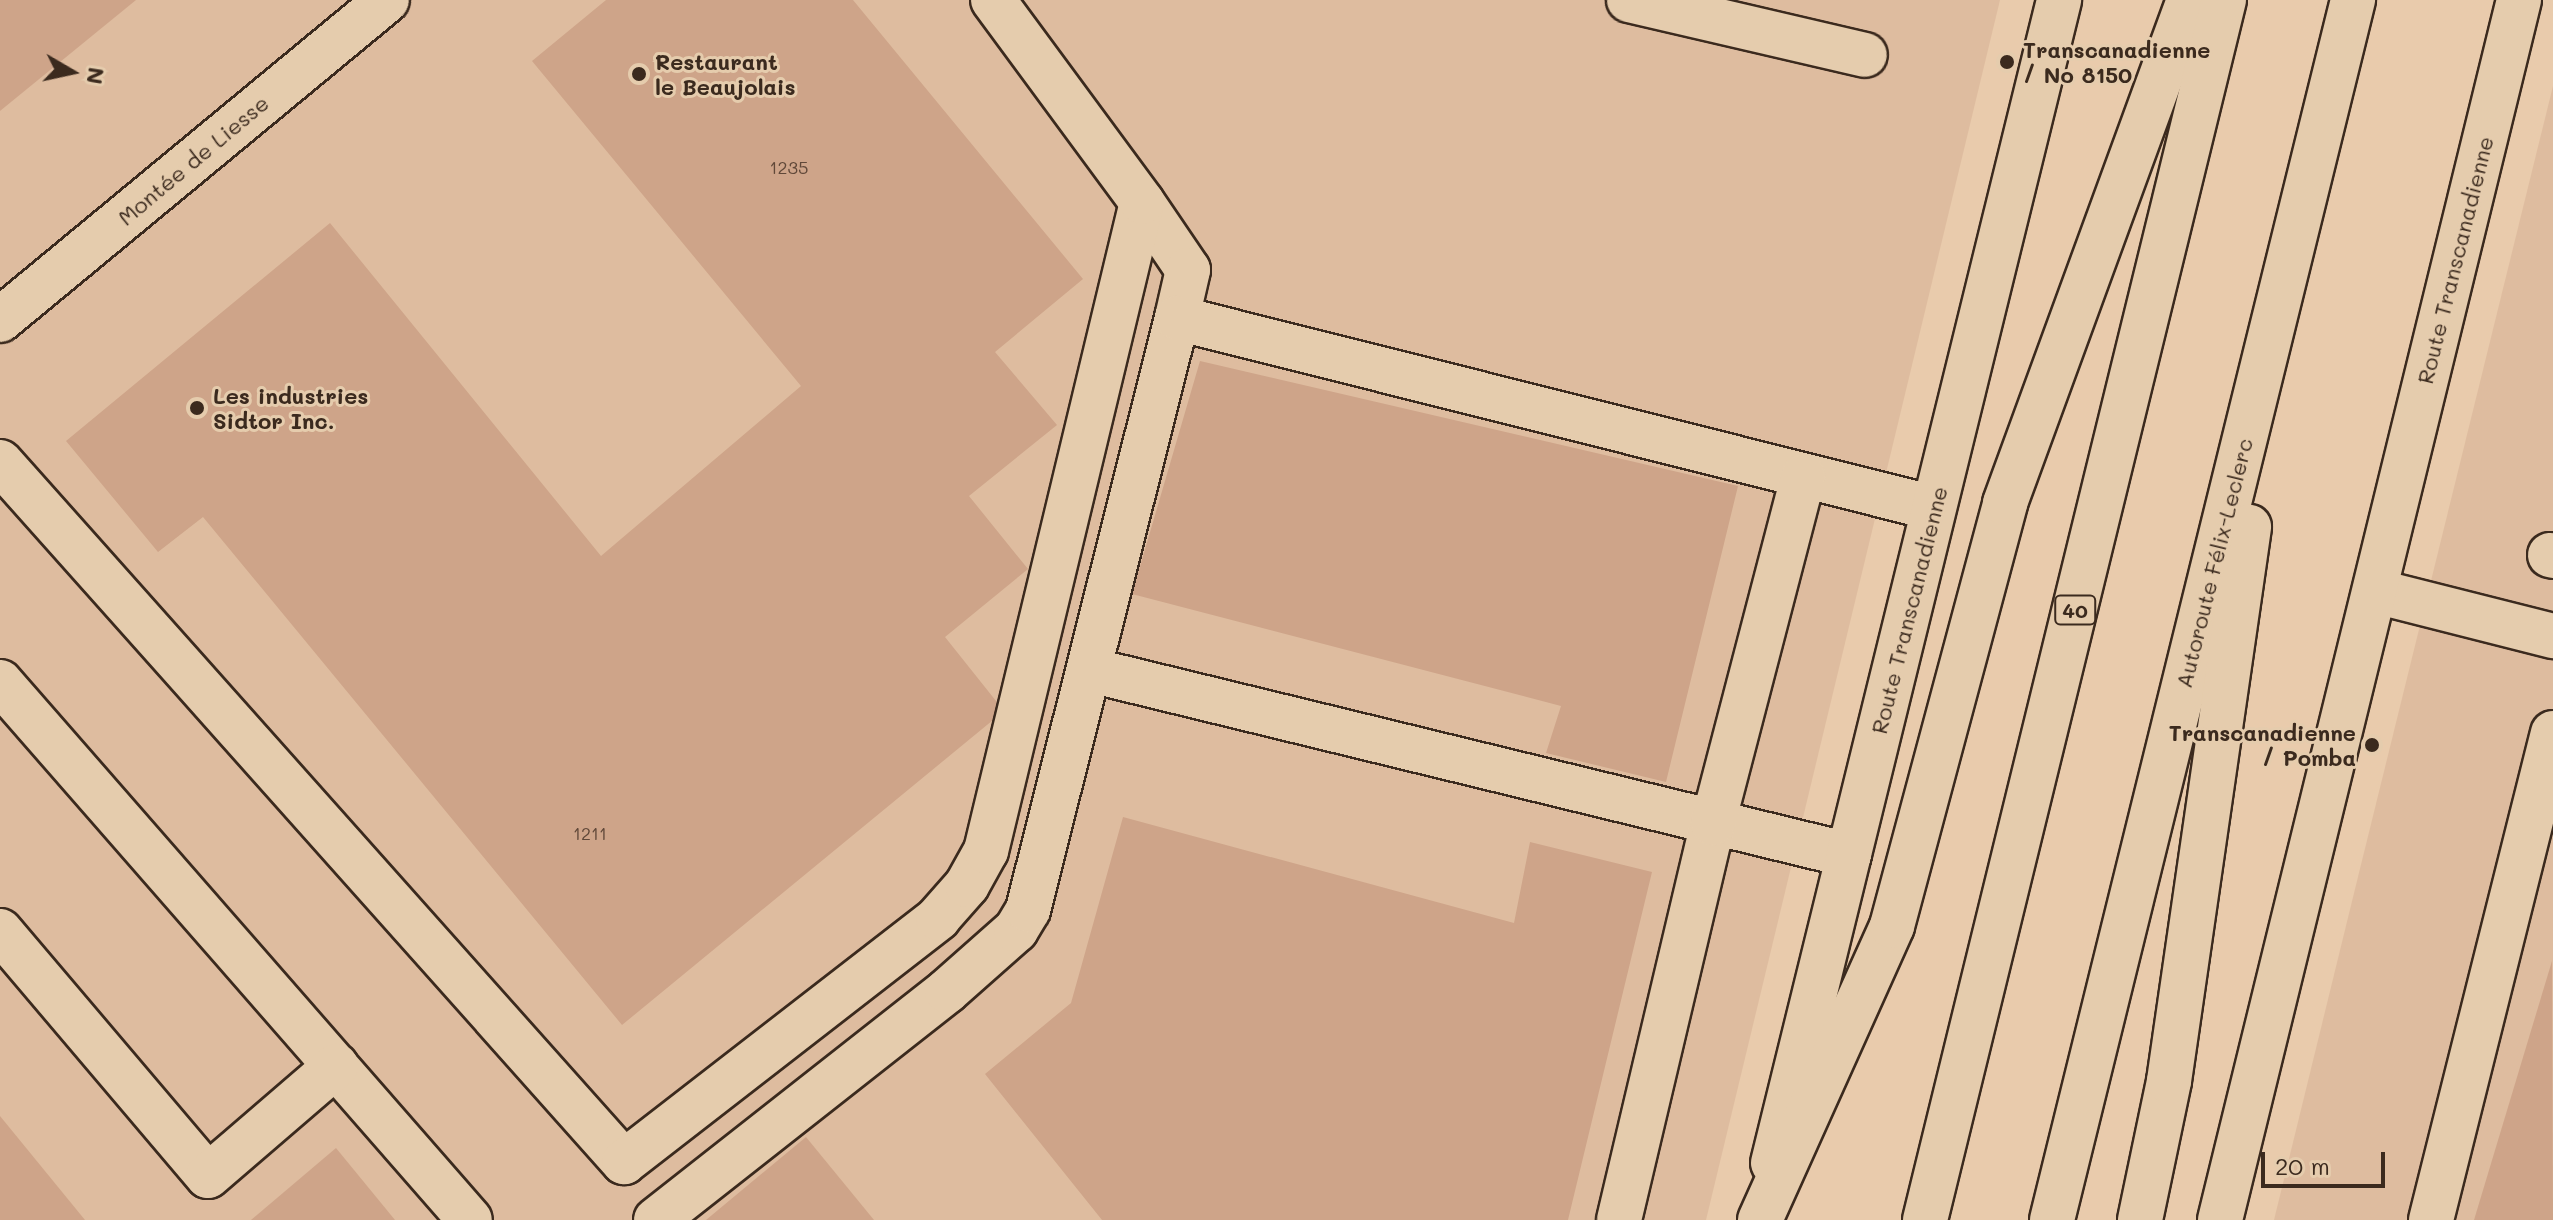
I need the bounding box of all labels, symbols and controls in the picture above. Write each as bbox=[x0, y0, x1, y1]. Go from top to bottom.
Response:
north arrow bbox=[32, 32, 112, 112]
place label: Transcanadienne / No 8150 bbox=[2023, 36, 2210, 88]
place label: Restaurant le Beaujolais bbox=[655, 48, 796, 100]
marker: Transcanadienne / No 8150 bbox=[1998, 53, 2016, 71]
text: N bbox=[81, 65, 112, 86]
marker: Restaurant le Beaujolais bbox=[630, 65, 648, 83]
street label: Montée de Liesse bbox=[112, 89, 274, 231]
street label: Route Transcanadienne bbox=[2411, 133, 2499, 387]
house number: 1235 bbox=[769, 156, 809, 178]
place label: Les industries Sidtor Inc. bbox=[213, 382, 368, 434]
marker: Les industries Sidtor Inc. bbox=[188, 399, 206, 417]
street label: Autoroute Félix-Leclerc bbox=[2170, 435, 2258, 691]
street label: Route Transcanadienne bbox=[1865, 483, 1953, 737]
road number: 40 bbox=[2053, 594, 2097, 626]
place label: Transcanadienne / Pomba bbox=[2169, 719, 2356, 770]
marker: Transcanadienne / Pomba bbox=[2363, 736, 2381, 754]
house number: 1211 bbox=[573, 822, 607, 844]
scale bar bbox=[2265, 1136, 2389, 1186]
text: 20 m bbox=[2275, 1150, 2330, 1181]

